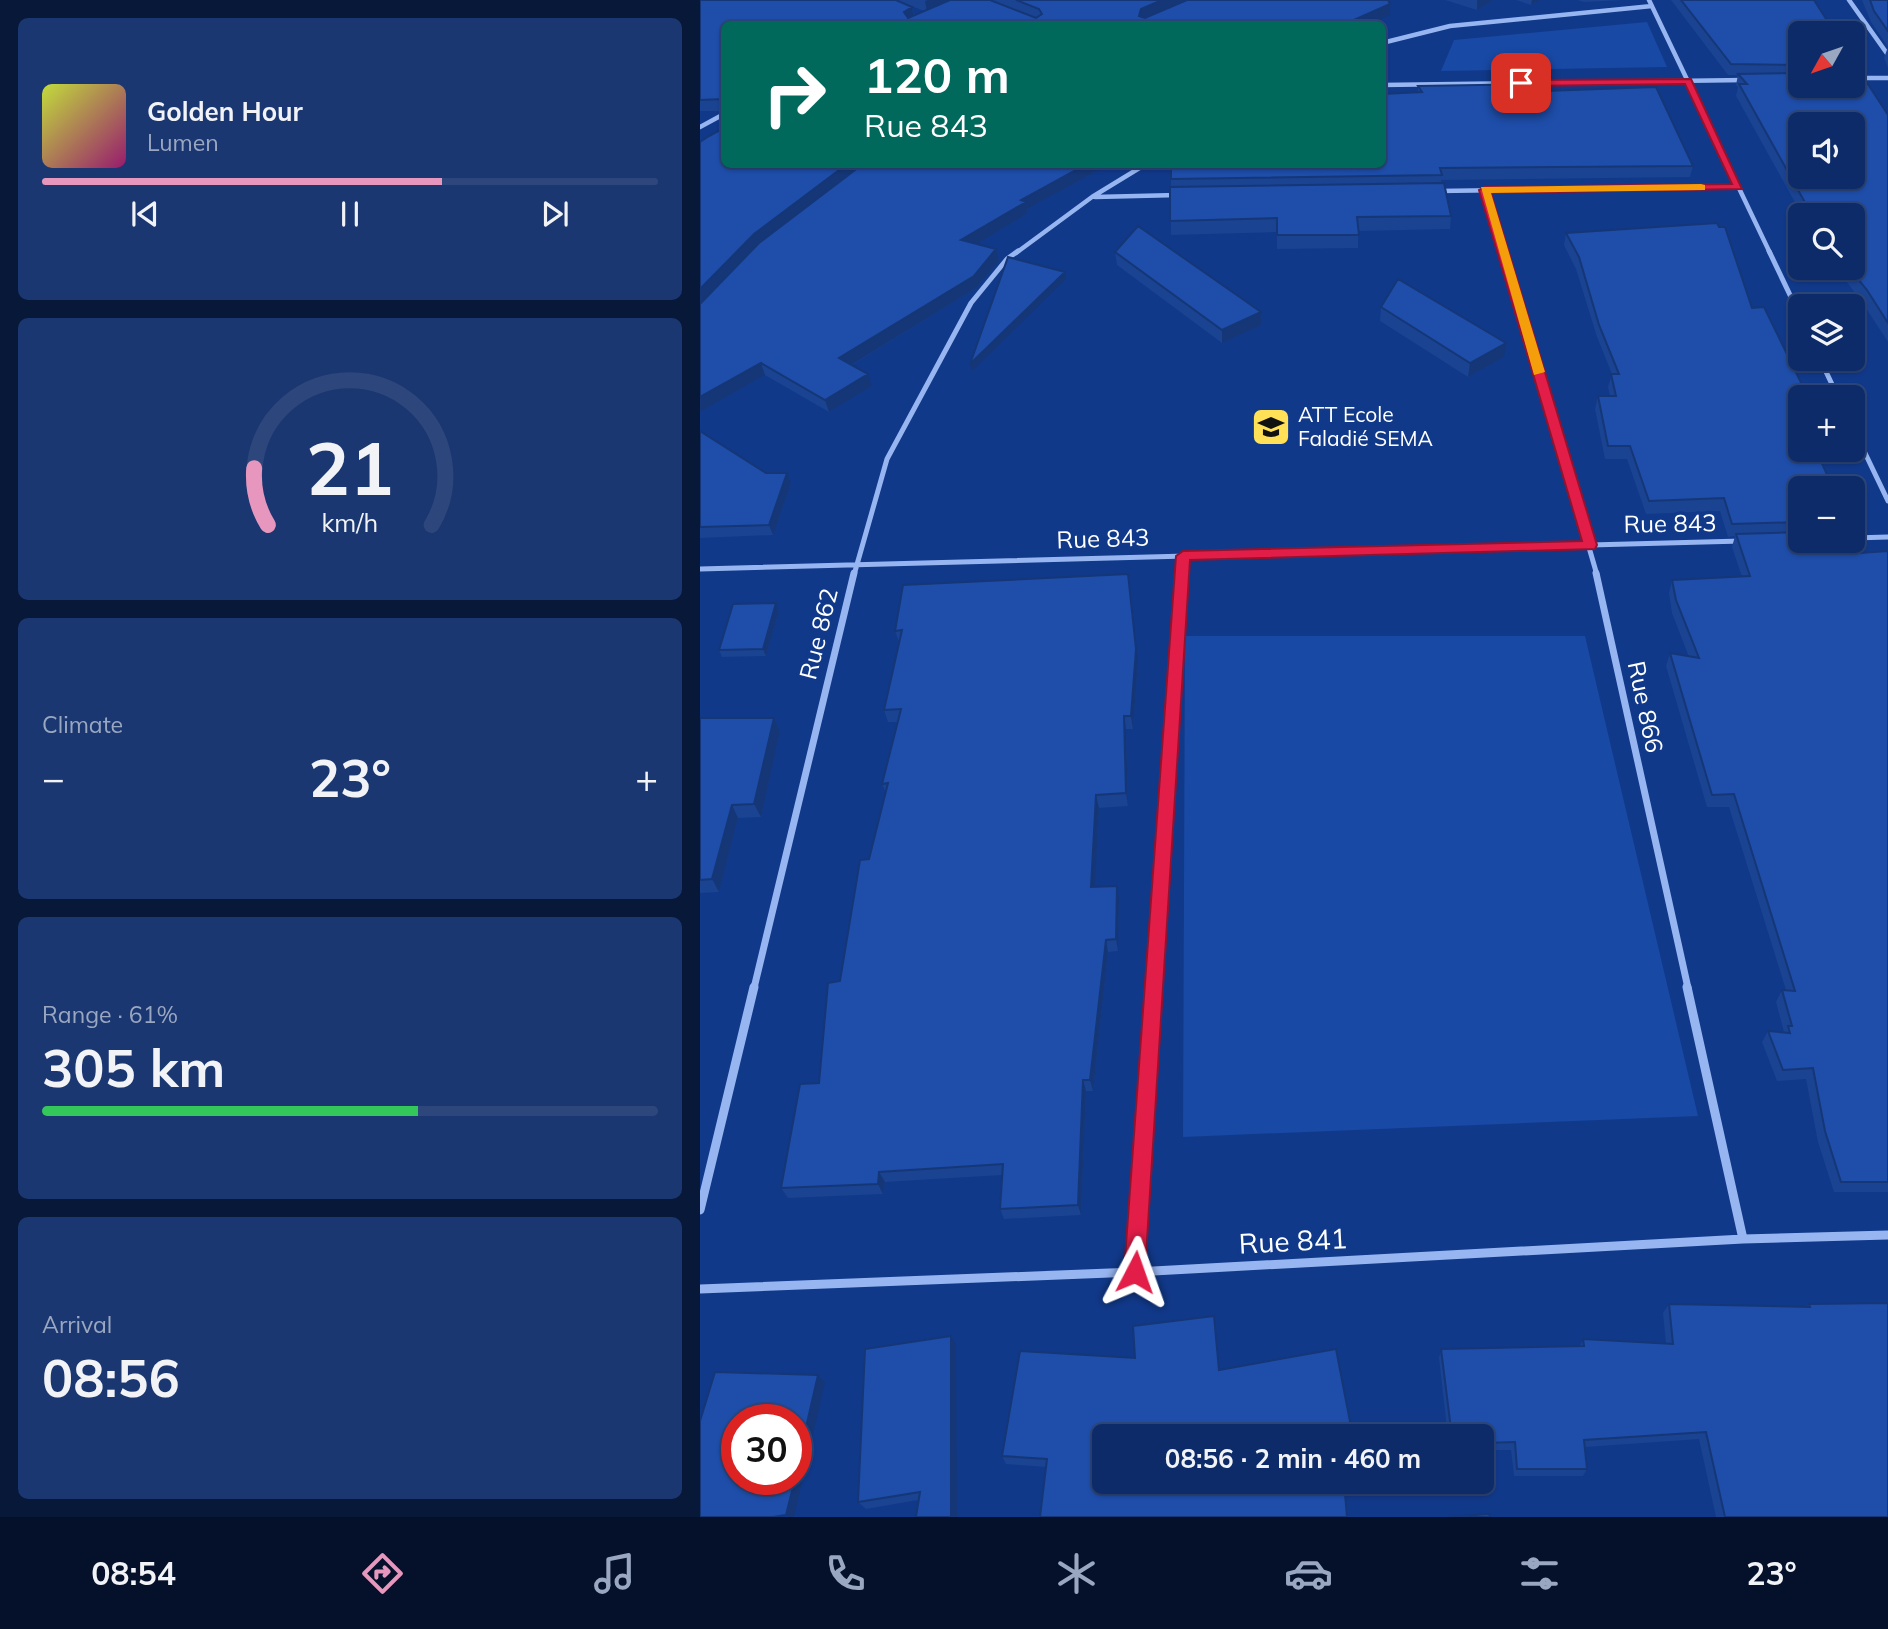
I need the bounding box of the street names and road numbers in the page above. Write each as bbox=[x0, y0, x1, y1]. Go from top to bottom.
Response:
street label: Rue 843 bbox=[1623, 507, 1717, 539]
street label: Rue 843 bbox=[1056, 521, 1150, 555]
street label: Rue 862 bbox=[792, 585, 844, 682]
street label: Rue 866 bbox=[1622, 658, 1670, 755]
street label: Rue 841 bbox=[1238, 1220, 1348, 1261]

